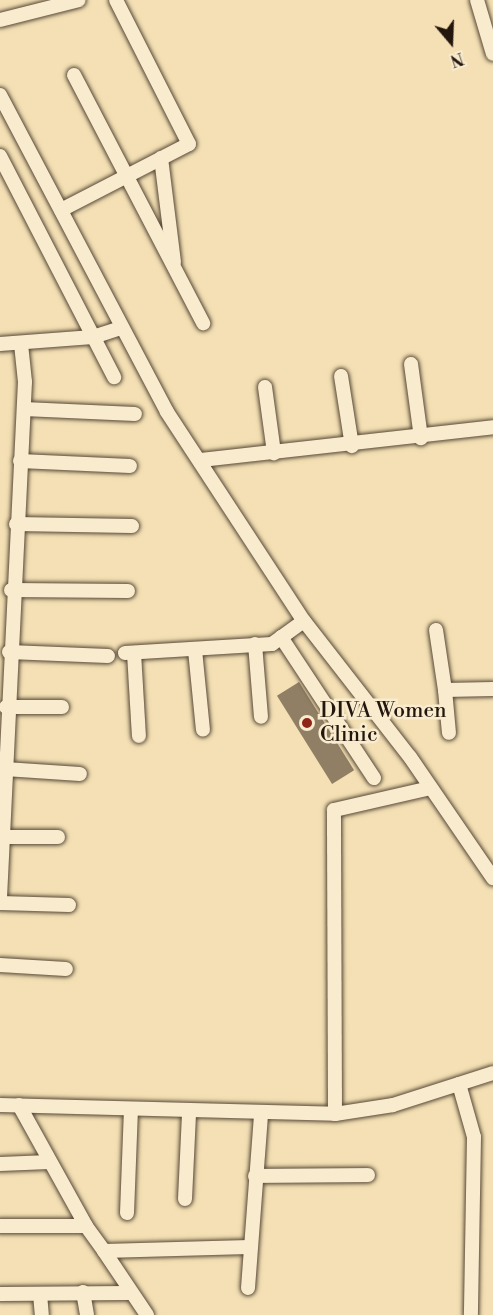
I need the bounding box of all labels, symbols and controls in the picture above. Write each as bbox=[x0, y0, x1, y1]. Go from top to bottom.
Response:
north arrow bbox=[421, 12, 481, 72]
text: N bbox=[448, 48, 466, 71]
place label: DIVA Women Clinic bbox=[320, 698, 447, 748]
marker: DIVA Women Clinic bbox=[298, 714, 316, 732]

